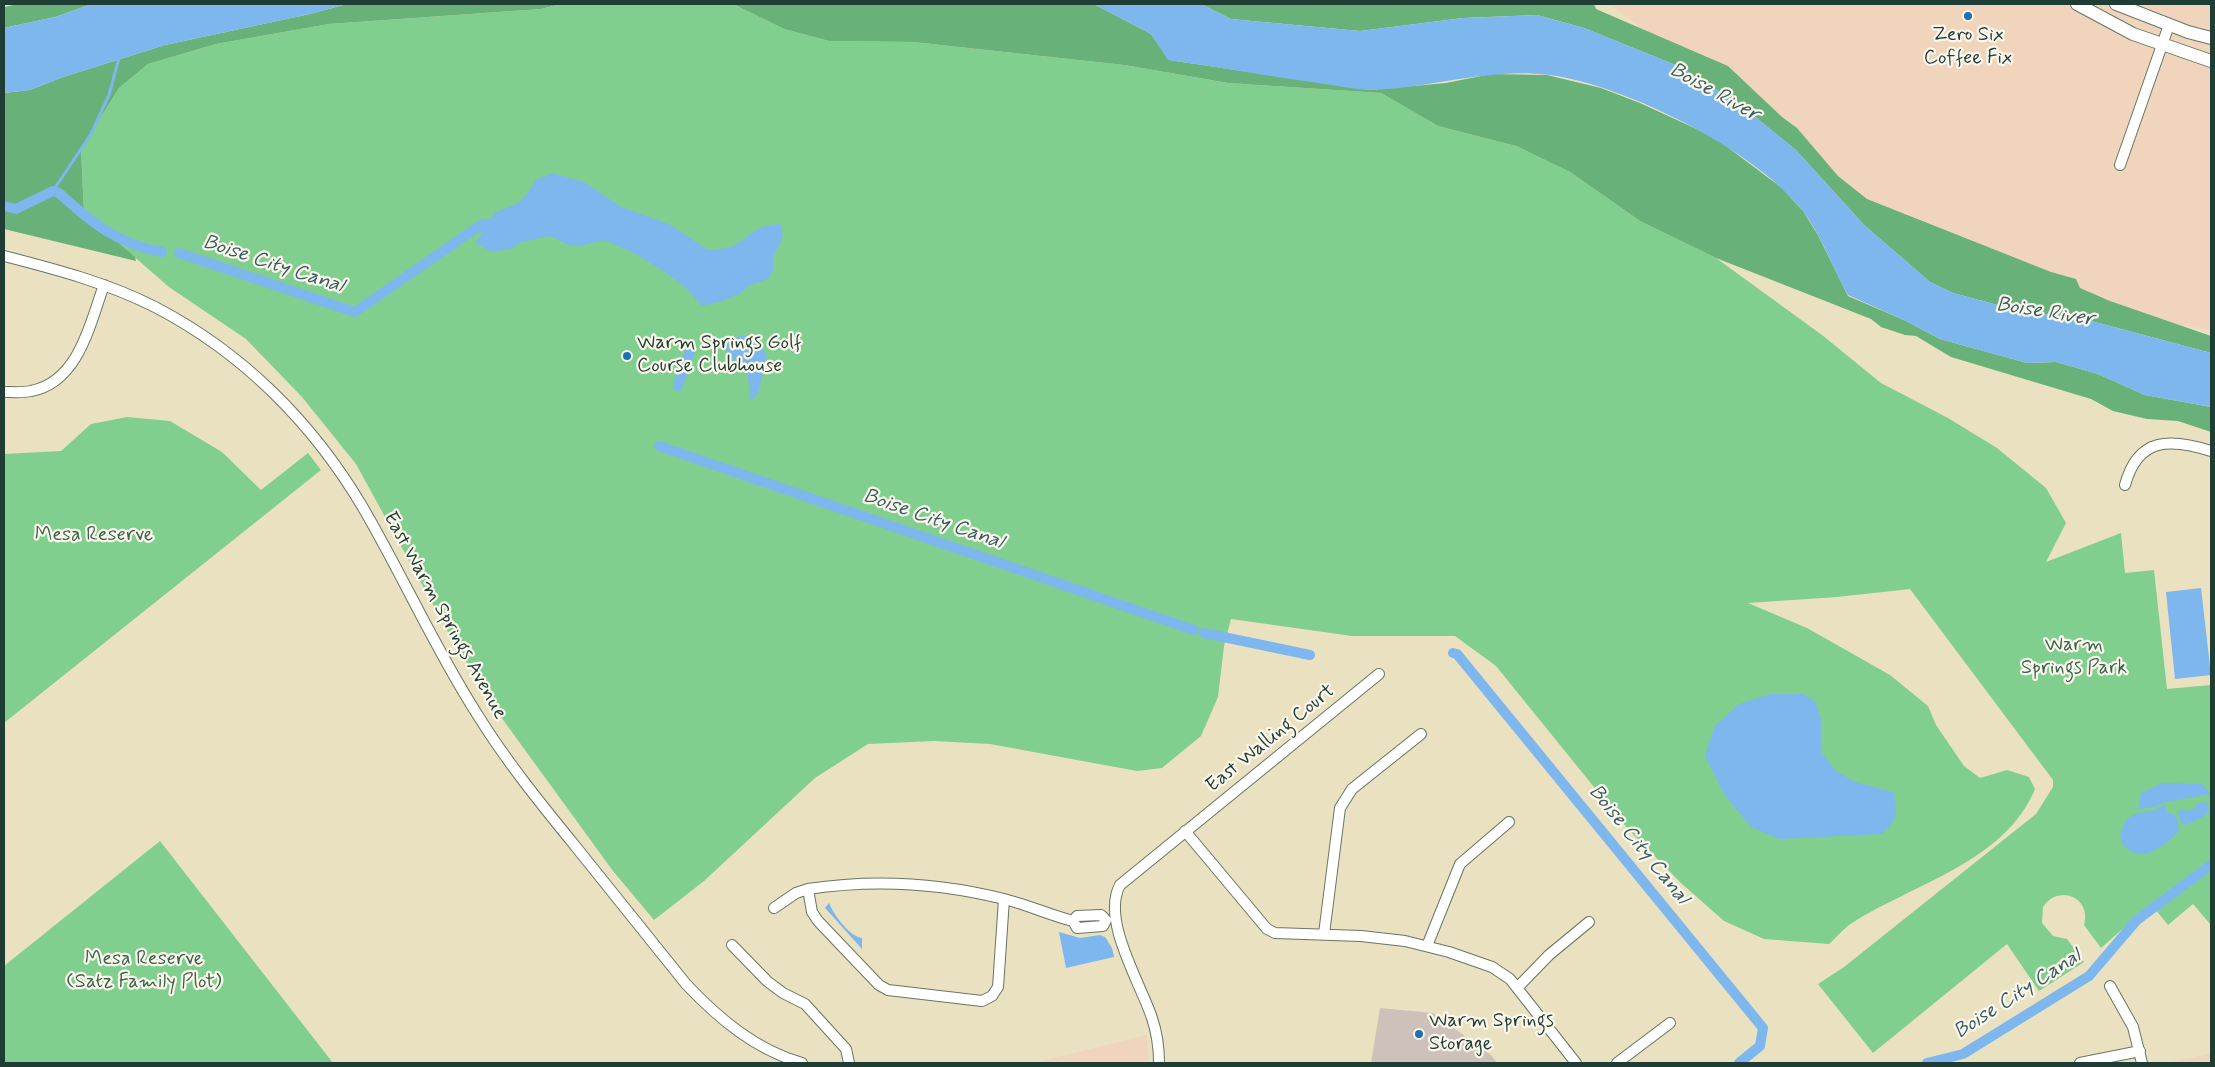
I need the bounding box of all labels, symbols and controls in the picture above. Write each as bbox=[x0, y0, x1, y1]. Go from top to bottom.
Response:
marker: Zero Six Coffee Fix bbox=[1962, 10, 1974, 22]
place label: Zero Six Coffee Fix bbox=[1924, 24, 2012, 71]
water label: Boise River bbox=[1665, 58, 1763, 128]
water label: Boise City Canal bbox=[199, 230, 347, 300]
water label: Boise River bbox=[1994, 293, 2096, 333]
place label: Warm Springs Golf Course Clubhouse bbox=[637, 332, 802, 379]
marker: Warm Springs Golf Course Clubhouse bbox=[621, 350, 633, 362]
water label: Boise City Canal bbox=[860, 484, 1006, 556]
street label: East Warm Springs Avenue bbox=[377, 508, 511, 724]
park label: Mesa Reserve bbox=[35, 524, 153, 548]
park label: Warm Springs Park bbox=[2021, 634, 2127, 681]
street label: East Walling Court bbox=[1202, 680, 1340, 798]
water label: Boise City Canal bbox=[1582, 780, 1694, 910]
water label: Boise City Canal bbox=[1950, 945, 2086, 1045]
park label: Mesa Reserve (Satz Family Plot) bbox=[66, 948, 222, 995]
place label: Warm Springs Storage bbox=[1429, 1010, 1554, 1057]
marker: Warm Springs Storage bbox=[1413, 1028, 1425, 1040]

